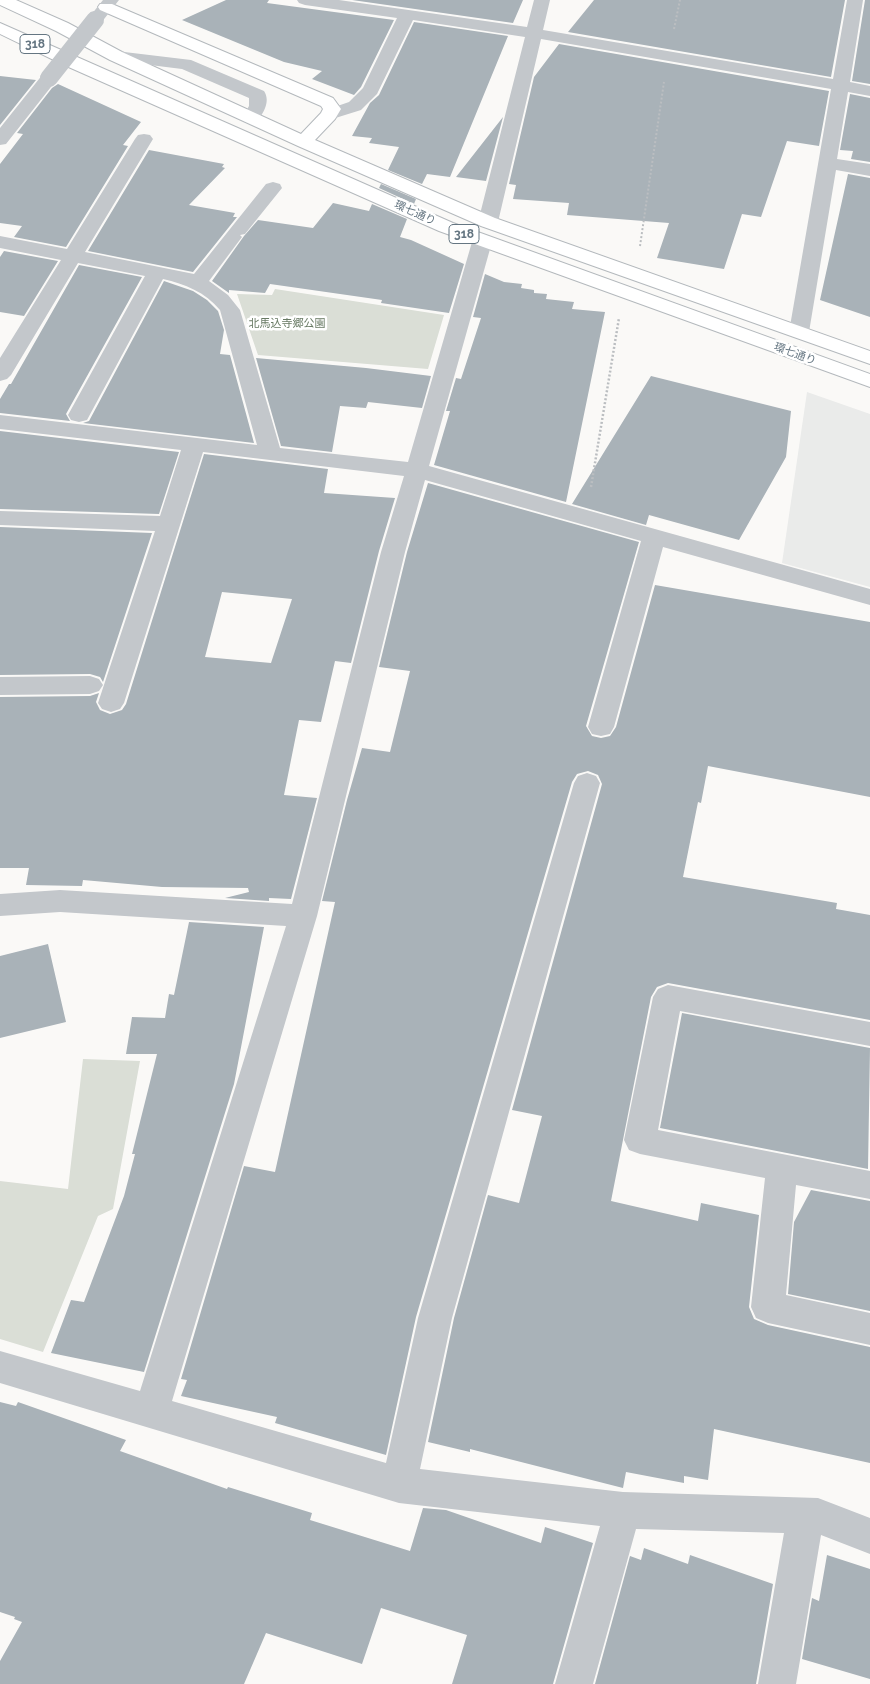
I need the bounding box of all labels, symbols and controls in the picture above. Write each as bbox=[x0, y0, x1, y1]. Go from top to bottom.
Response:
road number: 318 bbox=[20, 34, 50, 54]
street label: 環七通り bbox=[392, 198, 438, 228]
road number: 318 bbox=[449, 224, 479, 243]
park label: 北馬込寺郷公園 bbox=[249, 317, 325, 331]
street label: 環七通り bbox=[772, 340, 818, 368]

